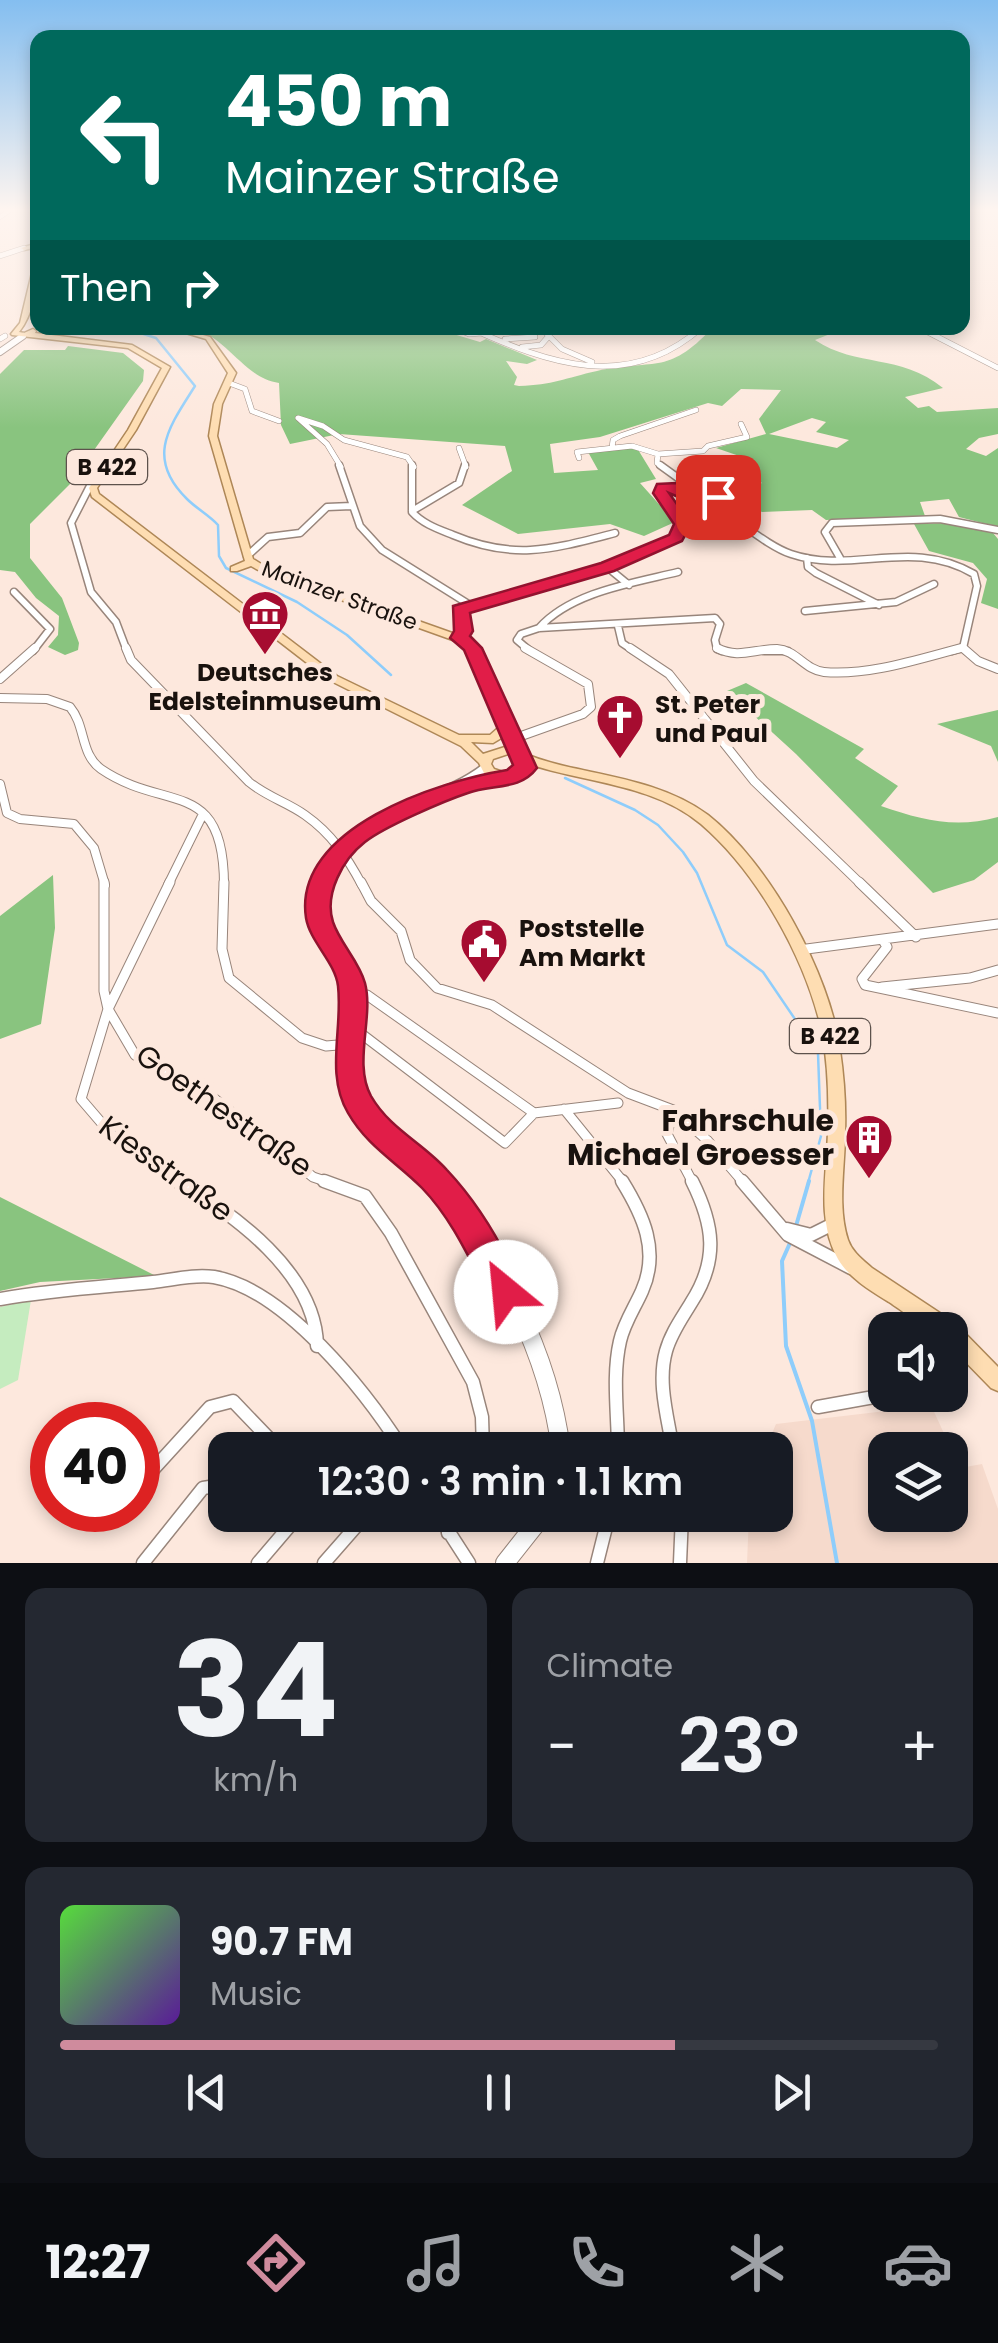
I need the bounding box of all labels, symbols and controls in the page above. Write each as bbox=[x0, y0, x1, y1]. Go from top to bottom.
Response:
text: 450 m bbox=[225, 52, 453, 151]
icon: left bbox=[60, 70, 190, 200]
text: Mainzer Straße bbox=[225, 146, 560, 209]
icon: right bbox=[173, 260, 228, 315]
text: Then bbox=[60, 261, 153, 314]
road number: B 422 bbox=[67, 450, 147, 484]
pin bbox=[676, 455, 761, 540]
icon: arrive bbox=[691, 470, 746, 525]
street label: Mainzer Straße bbox=[258, 553, 422, 638]
museum icon: Deutsches Edelsteinmuseum bbox=[239, 588, 291, 656]
place label: Deutsches Edelsteinmuseum bbox=[148, 655, 382, 719]
place label: St. Peter und Paul bbox=[655, 687, 768, 751]
church icon: St. Peter und Paul bbox=[594, 692, 646, 760]
place label: Poststelle Am Markt bbox=[519, 911, 645, 975]
public building icon: Poststelle Am Markt bbox=[458, 916, 510, 984]
road number: B 422 bbox=[790, 1019, 870, 1053]
street label: Goethestraße bbox=[127, 1034, 321, 1188]
place label: Fahrschule Michael Groesser bbox=[567, 1099, 834, 1176]
street label: Kiesstraße bbox=[90, 1105, 242, 1232]
building icon: Fahrschule Michael Groesser bbox=[843, 1112, 895, 1180]
position arrow bbox=[454, 1240, 558, 1344]
map controls bbox=[868, 1312, 968, 1532]
button: sound bbox=[868, 1312, 968, 1412]
speed limit sign: 40 bbox=[30, 1402, 160, 1532]
button: layers bbox=[868, 1432, 968, 1532]
text: 12:30 · 3 min · 1.1 km bbox=[318, 1455, 683, 1508]
text: 34 bbox=[172, 1599, 339, 1782]
text: Climate bbox=[547, 1643, 673, 1688]
text: 23° bbox=[678, 1693, 799, 1798]
text: − bbox=[547, 1708, 577, 1785]
text: + bbox=[900, 1708, 938, 1785]
text: km/h bbox=[213, 1757, 298, 1802]
text: 90.7 FM bbox=[210, 1915, 353, 1968]
text: Music bbox=[210, 1971, 302, 2016]
icon: previous bbox=[179, 2065, 234, 2120]
icon: pause bbox=[471, 2065, 526, 2120]
icon: next bbox=[764, 2065, 819, 2120]
icon: directions bbox=[241, 2228, 311, 2298]
icon: music bbox=[401, 2228, 471, 2298]
icon: phone bbox=[562, 2228, 632, 2298]
icon: climate bbox=[722, 2228, 792, 2298]
icon: car bbox=[883, 2228, 953, 2298]
text: 12:27 bbox=[45, 2231, 150, 2294]

